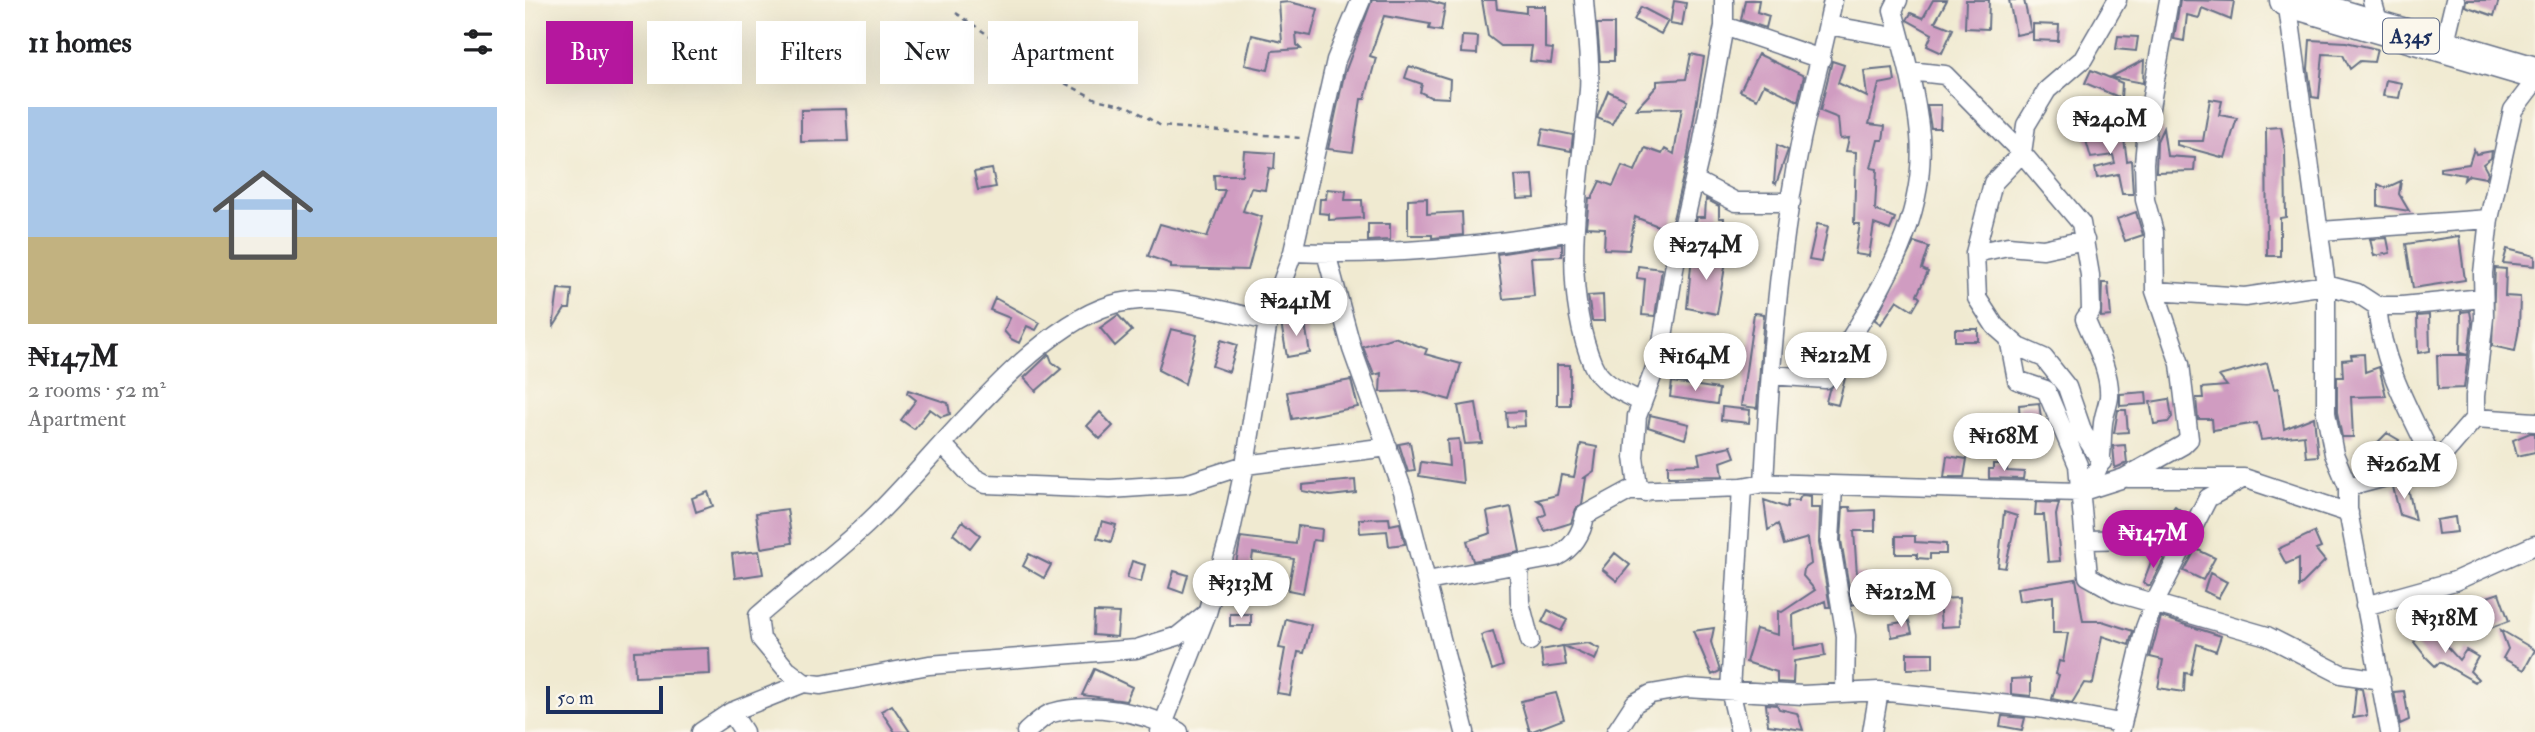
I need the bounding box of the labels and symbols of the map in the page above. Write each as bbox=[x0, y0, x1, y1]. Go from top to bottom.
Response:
road number: A345 bbox=[2383, 19, 2439, 54]
pin: ₦240M bbox=[2061, 96, 2159, 156]
pin: ₦274M bbox=[1657, 222, 1755, 282]
pin: ₦241M bbox=[1247, 278, 1345, 338]
pin: ₦212M bbox=[1787, 332, 1885, 392]
pin: ₦164M bbox=[1646, 334, 1744, 393]
pin: ₦168M bbox=[1955, 414, 2053, 473]
pin: ₦262M bbox=[2355, 442, 2453, 501]
pin: ₦147M bbox=[2104, 510, 2202, 570]
pin: ₦313M bbox=[1192, 560, 1290, 620]
pin: ₦212M bbox=[1852, 570, 1950, 629]
pin: ₦318M bbox=[2396, 596, 2494, 655]
scale bar bbox=[546, 683, 663, 715]

